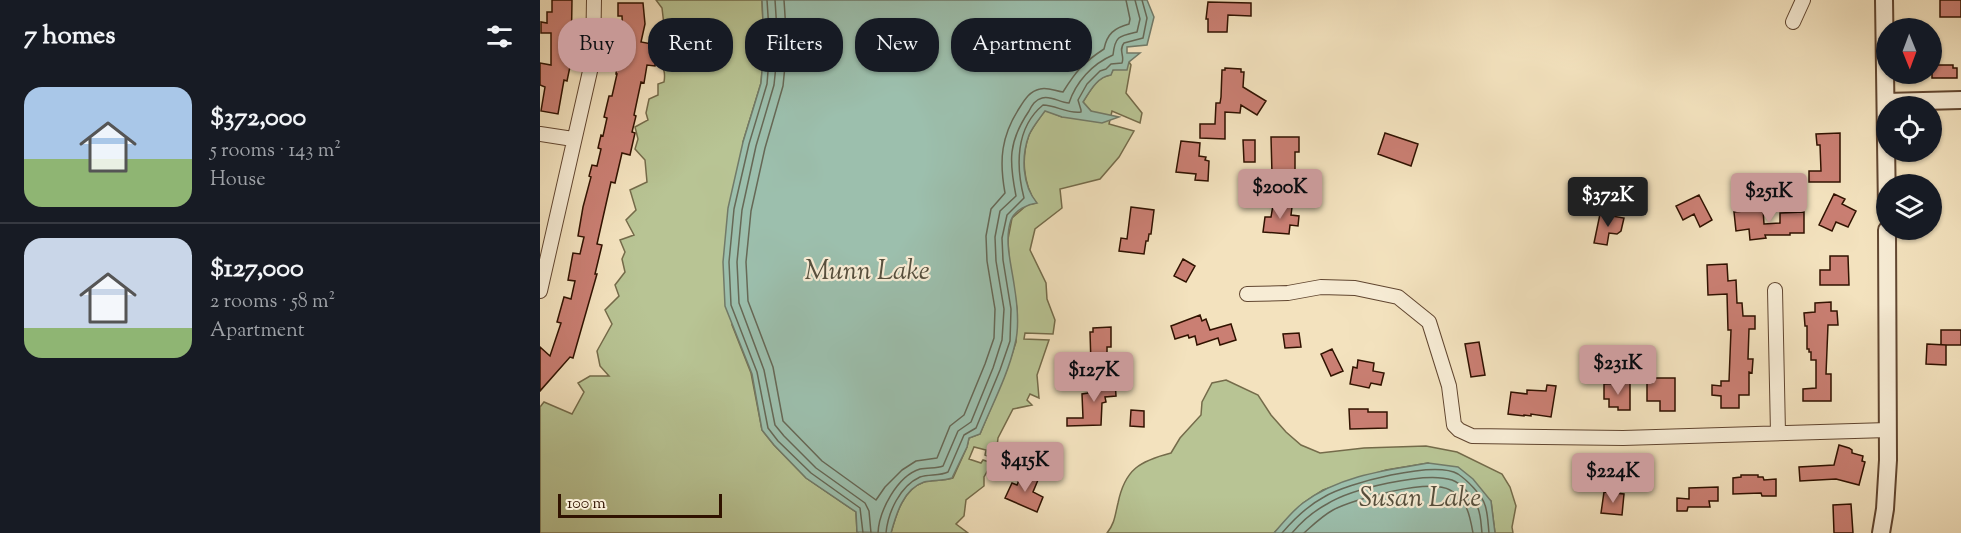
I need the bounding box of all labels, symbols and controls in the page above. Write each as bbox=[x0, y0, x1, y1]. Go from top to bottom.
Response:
text: 7 homes bbox=[24, 18, 115, 55]
chip: Buy bbox=[558, 18, 636, 72]
chip: Rent bbox=[648, 18, 733, 72]
chip: Filters bbox=[745, 18, 843, 72]
chip: New bbox=[855, 18, 939, 72]
chip: Apartment bbox=[951, 18, 1092, 72]
north arrow bbox=[1876, 18, 1942, 84]
map controls bbox=[1876, 18, 1942, 240]
icon: filters bbox=[483, 20, 516, 53]
button: locate bbox=[1876, 96, 1942, 162]
text: $372,000 bbox=[210, 100, 306, 137]
icon: home bbox=[72, 111, 144, 183]
text: 5 rooms · 143 m² bbox=[210, 137, 341, 166]
text: House bbox=[210, 166, 265, 195]
pin: $200K bbox=[1238, 169, 1322, 220]
pin: $251K bbox=[1727, 173, 1811, 224]
text: $200K bbox=[1252, 174, 1308, 203]
button: layers bbox=[1876, 174, 1942, 240]
pin: $372K bbox=[1566, 177, 1650, 228]
text: $251K bbox=[1745, 178, 1793, 207]
text: $372K bbox=[1582, 182, 1634, 211]
text: $127,000 bbox=[210, 251, 304, 288]
water label: Munn Lake bbox=[804, 253, 930, 292]
icon: home bbox=[72, 262, 144, 334]
text: 2 rooms · 58 m² bbox=[210, 288, 335, 317]
text: Apartment bbox=[210, 317, 305, 346]
pin: $231K bbox=[1576, 345, 1660, 396]
text: $231K bbox=[1593, 350, 1643, 379]
pin: $127K bbox=[1052, 352, 1136, 403]
text: $127K bbox=[1068, 357, 1120, 386]
pin: $415K bbox=[983, 442, 1067, 493]
text: $415K bbox=[1001, 447, 1049, 476]
pin: $224K bbox=[1571, 453, 1655, 504]
text: $224K bbox=[1586, 458, 1640, 487]
water label: Susan Lake bbox=[1359, 480, 1481, 519]
scale bar bbox=[558, 491, 722, 518]
text: 100 m bbox=[567, 493, 606, 516]

